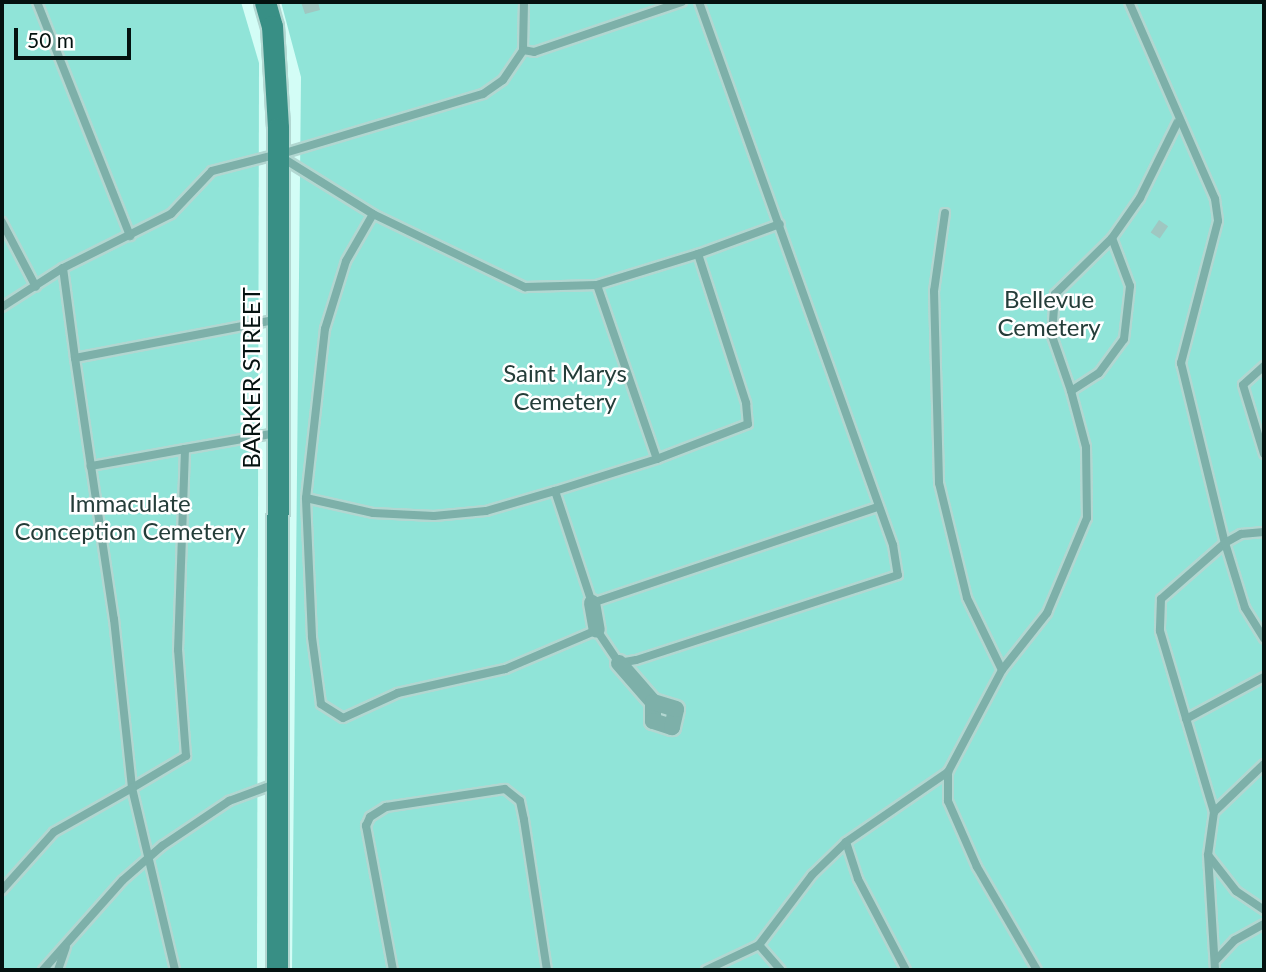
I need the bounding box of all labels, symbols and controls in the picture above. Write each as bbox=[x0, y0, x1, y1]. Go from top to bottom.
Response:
scale bar bbox=[18, 14, 135, 58]
text: 50 m bbox=[27, 27, 74, 52]
park label: Bellevue Cemetery bbox=[997, 285, 1101, 341]
street label: BARKER STREET bbox=[237, 287, 265, 469]
park label: Saint Marys Cemetery bbox=[503, 359, 627, 415]
park label: Immaculate Conception Cemetery bbox=[14, 489, 246, 545]

